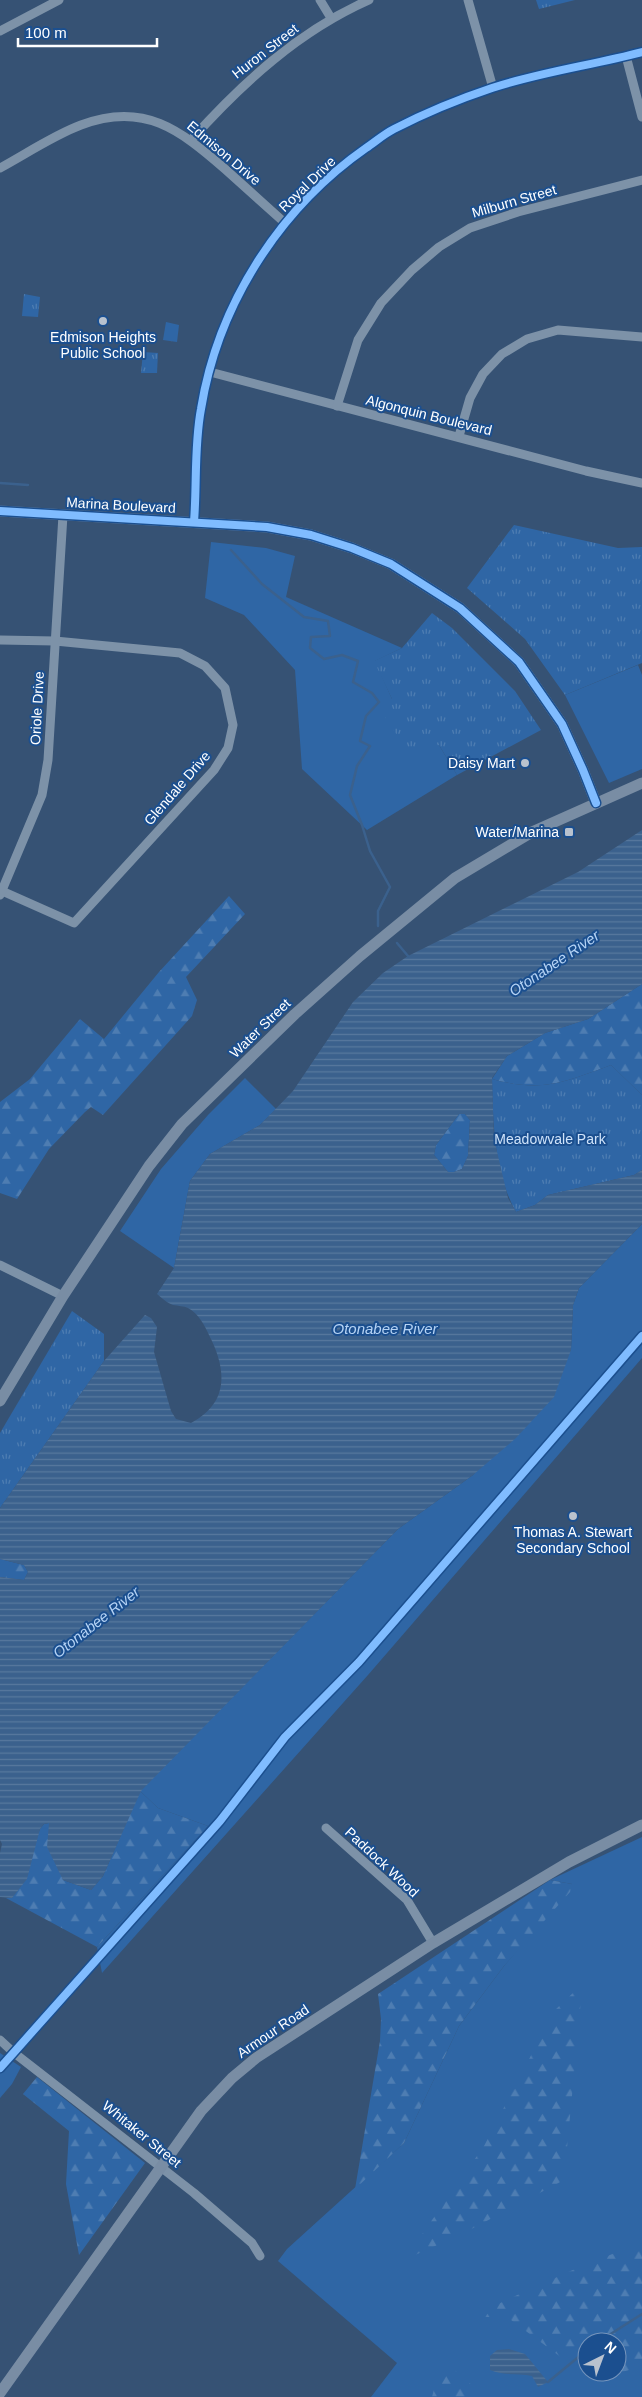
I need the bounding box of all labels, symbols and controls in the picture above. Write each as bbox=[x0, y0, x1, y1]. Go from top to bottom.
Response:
scale bar bbox=[18, 15, 156, 47]
street label: Huron Street bbox=[229, 20, 301, 82]
text: 100 m bbox=[25, 24, 67, 41]
street label: Edmison Drive bbox=[184, 118, 264, 189]
street label: Royal Drive bbox=[275, 153, 339, 215]
street label: Milburn Street bbox=[470, 181, 558, 221]
marker: Edmison Heights Public School bbox=[97, 315, 109, 327]
place label: Edmison Heights Public School bbox=[50, 329, 156, 361]
street label: Algonquin Boulevard bbox=[364, 392, 494, 438]
street label: Marina Boulevard bbox=[66, 494, 176, 516]
street label: Oriole Drive bbox=[27, 670, 47, 745]
street label: Glendale Drive bbox=[141, 748, 214, 828]
place label: Daisy Mart bbox=[448, 755, 515, 771]
marker: Daisy Mart bbox=[519, 757, 531, 769]
place label: Water/Marina bbox=[475, 824, 559, 840]
marker: Water/Marina bbox=[563, 826, 575, 838]
water label: Otonabee River bbox=[506, 926, 603, 999]
street label: Water Street bbox=[226, 995, 294, 1061]
park label: Meadowvale Park bbox=[494, 1131, 607, 1147]
water label: Otonabee River bbox=[332, 1320, 439, 1337]
marker: Thomas A. Stewart Secondary School bbox=[567, 1510, 579, 1522]
place label: Thomas A. Stewart Secondary School bbox=[514, 1524, 632, 1556]
water label: Otonabee River bbox=[49, 1582, 143, 1661]
street label: Paddock Wood bbox=[342, 1824, 422, 1900]
street label: Armour Road bbox=[234, 2001, 312, 2061]
street label: Whitaker Street bbox=[99, 2097, 185, 2171]
north arrow bbox=[577, 2332, 627, 2382]
text: N bbox=[602, 2338, 620, 2357]

